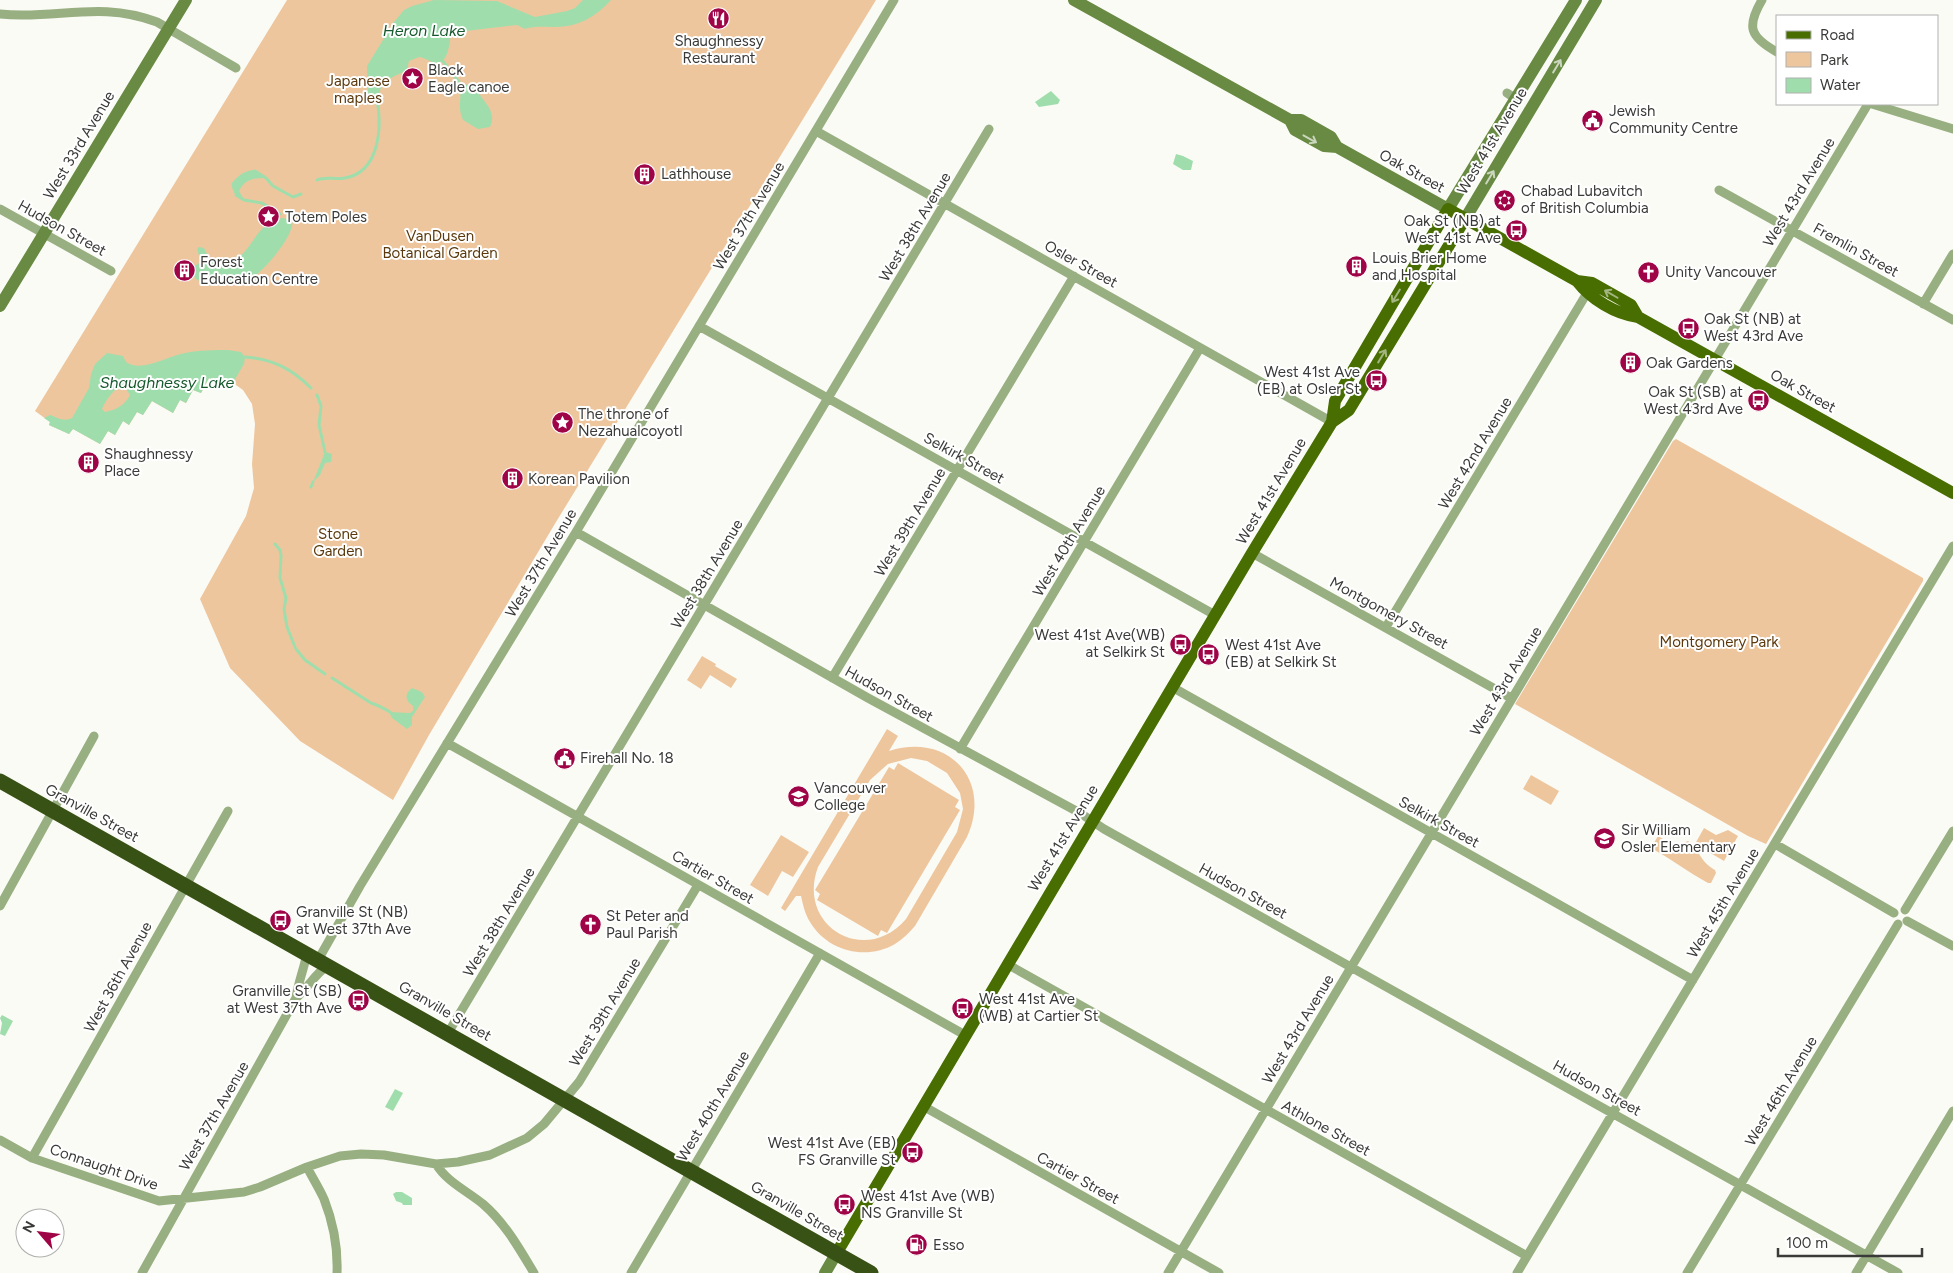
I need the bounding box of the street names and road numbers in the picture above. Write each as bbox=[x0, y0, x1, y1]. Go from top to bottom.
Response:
street label: West 41st Avenue bbox=[1453, 85, 1531, 197]
street label: West 33rd Avenue bbox=[40, 88, 118, 202]
street label: West 43rd Avenue bbox=[1759, 134, 1839, 250]
street label: Oak Street bbox=[1376, 146, 1448, 197]
street label: West 37th Avenue bbox=[710, 159, 788, 273]
street label: West 38th Avenue bbox=[875, 169, 955, 285]
street label: Hudson Street bbox=[15, 196, 110, 260]
street label: Fremlin Street bbox=[1810, 219, 1902, 281]
street label: Osler Street bbox=[1041, 237, 1121, 292]
street label: Oak Street bbox=[1767, 366, 1839, 417]
street label: West 42nd Avenue bbox=[1434, 394, 1516, 512]
street label: Selkirk Street bbox=[920, 428, 1008, 488]
street label: West 41st Avenue bbox=[1232, 435, 1310, 547]
street label: West 39th Avenue bbox=[870, 464, 950, 580]
street label: West 40th Avenue bbox=[1029, 482, 1109, 600]
street label: West 37th Avenue bbox=[502, 506, 580, 620]
street label: West 38th Avenue bbox=[667, 516, 747, 632]
street label: Montgomery Street bbox=[1327, 573, 1452, 653]
street label: West 43rd Avenue bbox=[1466, 623, 1546, 739]
street label: Hudson Street bbox=[842, 662, 937, 726]
street label: Granville Street bbox=[42, 780, 142, 846]
street label: West 41st Avenue bbox=[1024, 782, 1102, 894]
street label: Selkirk Street bbox=[1395, 792, 1483, 852]
street label: West 45th Avenue bbox=[1683, 845, 1763, 961]
street label: Cartier Street bbox=[669, 846, 757, 908]
street label: Hudson Street bbox=[1196, 859, 1291, 923]
street label: West 38th Avenue bbox=[459, 864, 539, 980]
street label: West 36th Avenue bbox=[80, 919, 156, 1035]
street label: West 39th Avenue bbox=[565, 954, 645, 1070]
street label: West 43rd Avenue bbox=[1258, 971, 1338, 1087]
street label: Granville Street bbox=[395, 977, 495, 1045]
street label: West 46th Avenue bbox=[1741, 1033, 1821, 1149]
street label: West 40th Avenue bbox=[673, 1047, 753, 1165]
street label: Hudson Street bbox=[1550, 1056, 1645, 1120]
street label: West 37th Avenue bbox=[175, 1058, 253, 1174]
street label: Athlone Street bbox=[1279, 1096, 1374, 1160]
street label: Connaught Drive bbox=[47, 1140, 161, 1194]
street label: Cartier Street bbox=[1034, 1148, 1123, 1208]
street label: Granville Street bbox=[747, 1177, 847, 1245]

